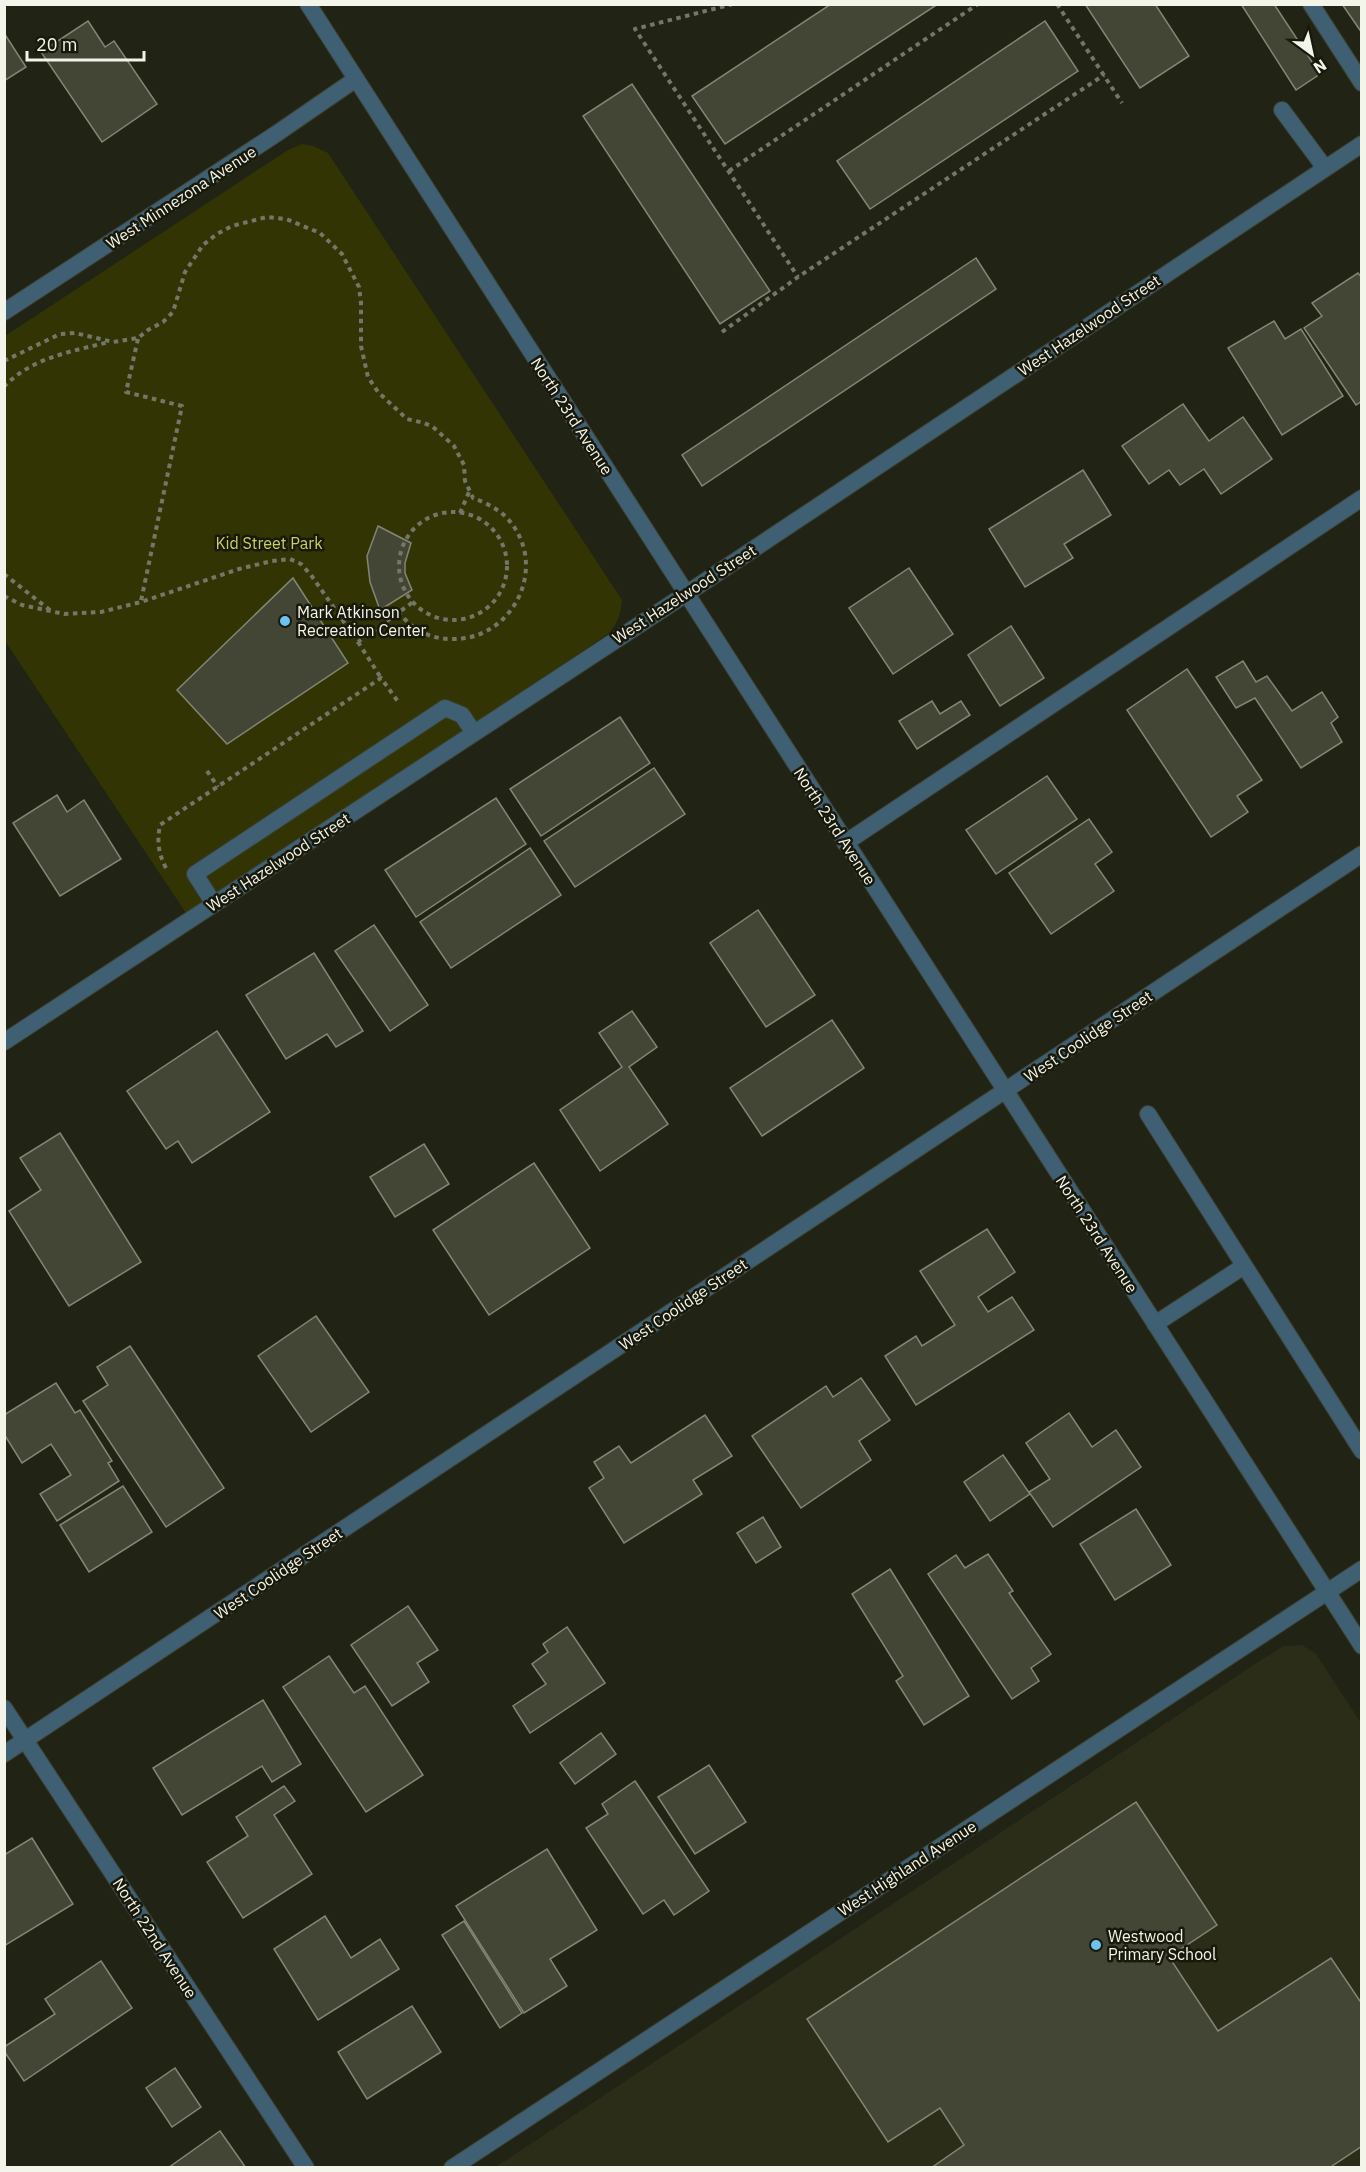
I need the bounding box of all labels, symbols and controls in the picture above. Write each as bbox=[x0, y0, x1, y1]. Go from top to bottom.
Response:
scale bar bbox=[27, 24, 144, 62]
north arrow bbox=[1282, 24, 1342, 84]
text: 20 m bbox=[36, 33, 78, 56]
text: N bbox=[1310, 55, 1330, 78]
street label: West Minnezona Avenue bbox=[102, 141, 260, 253]
street label: West Hazelwood Street bbox=[1014, 270, 1164, 380]
street label: North 23rd Avenue bbox=[527, 353, 618, 479]
park label: Kid Street Park bbox=[215, 533, 323, 553]
street label: West Hazelwood Street bbox=[608, 540, 760, 648]
place label: Mark Atkinson Recreation Center bbox=[297, 602, 427, 640]
marker: Mark Atkinson Recreation Center bbox=[278, 614, 292, 628]
street label: North 23rd Avenue bbox=[790, 763, 881, 889]
street label: West Hazelwood Street bbox=[202, 808, 354, 916]
street label: West Coolidge Street bbox=[1020, 986, 1156, 1086]
street label: North 23rd Avenue bbox=[1052, 1171, 1143, 1297]
street label: West Coolidge Street bbox=[615, 1254, 751, 1354]
street label: West Coolidge Street bbox=[210, 1523, 346, 1623]
street label: West Highland Avenue bbox=[834, 1816, 980, 1920]
street label: North 22nd Avenue bbox=[109, 1874, 201, 2002]
place label: Westwood Primary School bbox=[1108, 1926, 1216, 1964]
marker: Westwood Primary School bbox=[1089, 1938, 1103, 1952]

